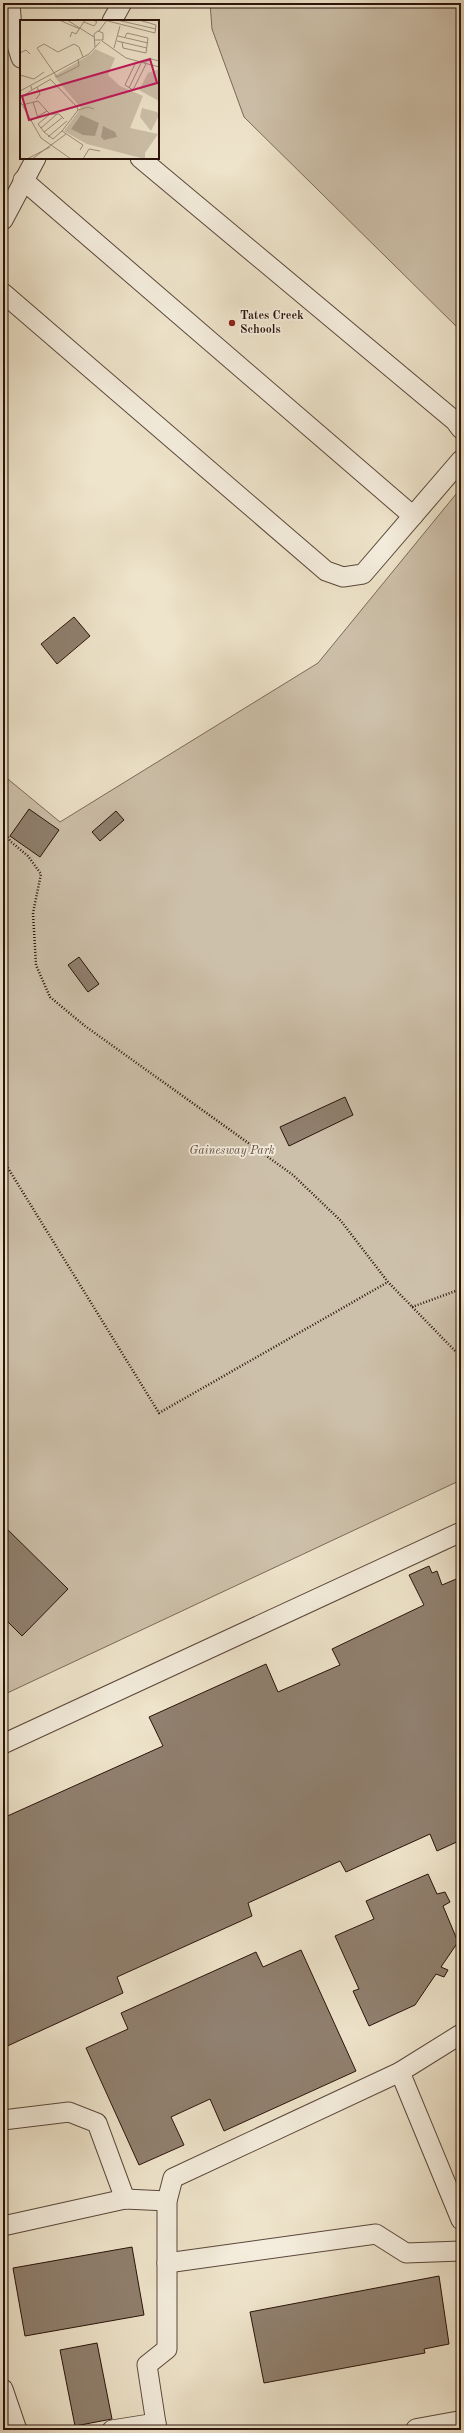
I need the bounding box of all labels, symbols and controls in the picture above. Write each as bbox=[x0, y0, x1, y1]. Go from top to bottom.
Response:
inset map bbox=[20, 20, 159, 159]
place label: Tates Creek Schools bbox=[240, 310, 304, 336]
marker: Tates Creek Schools bbox=[227, 318, 237, 328]
park label: Gainesway Park bbox=[189, 1145, 275, 1157]

